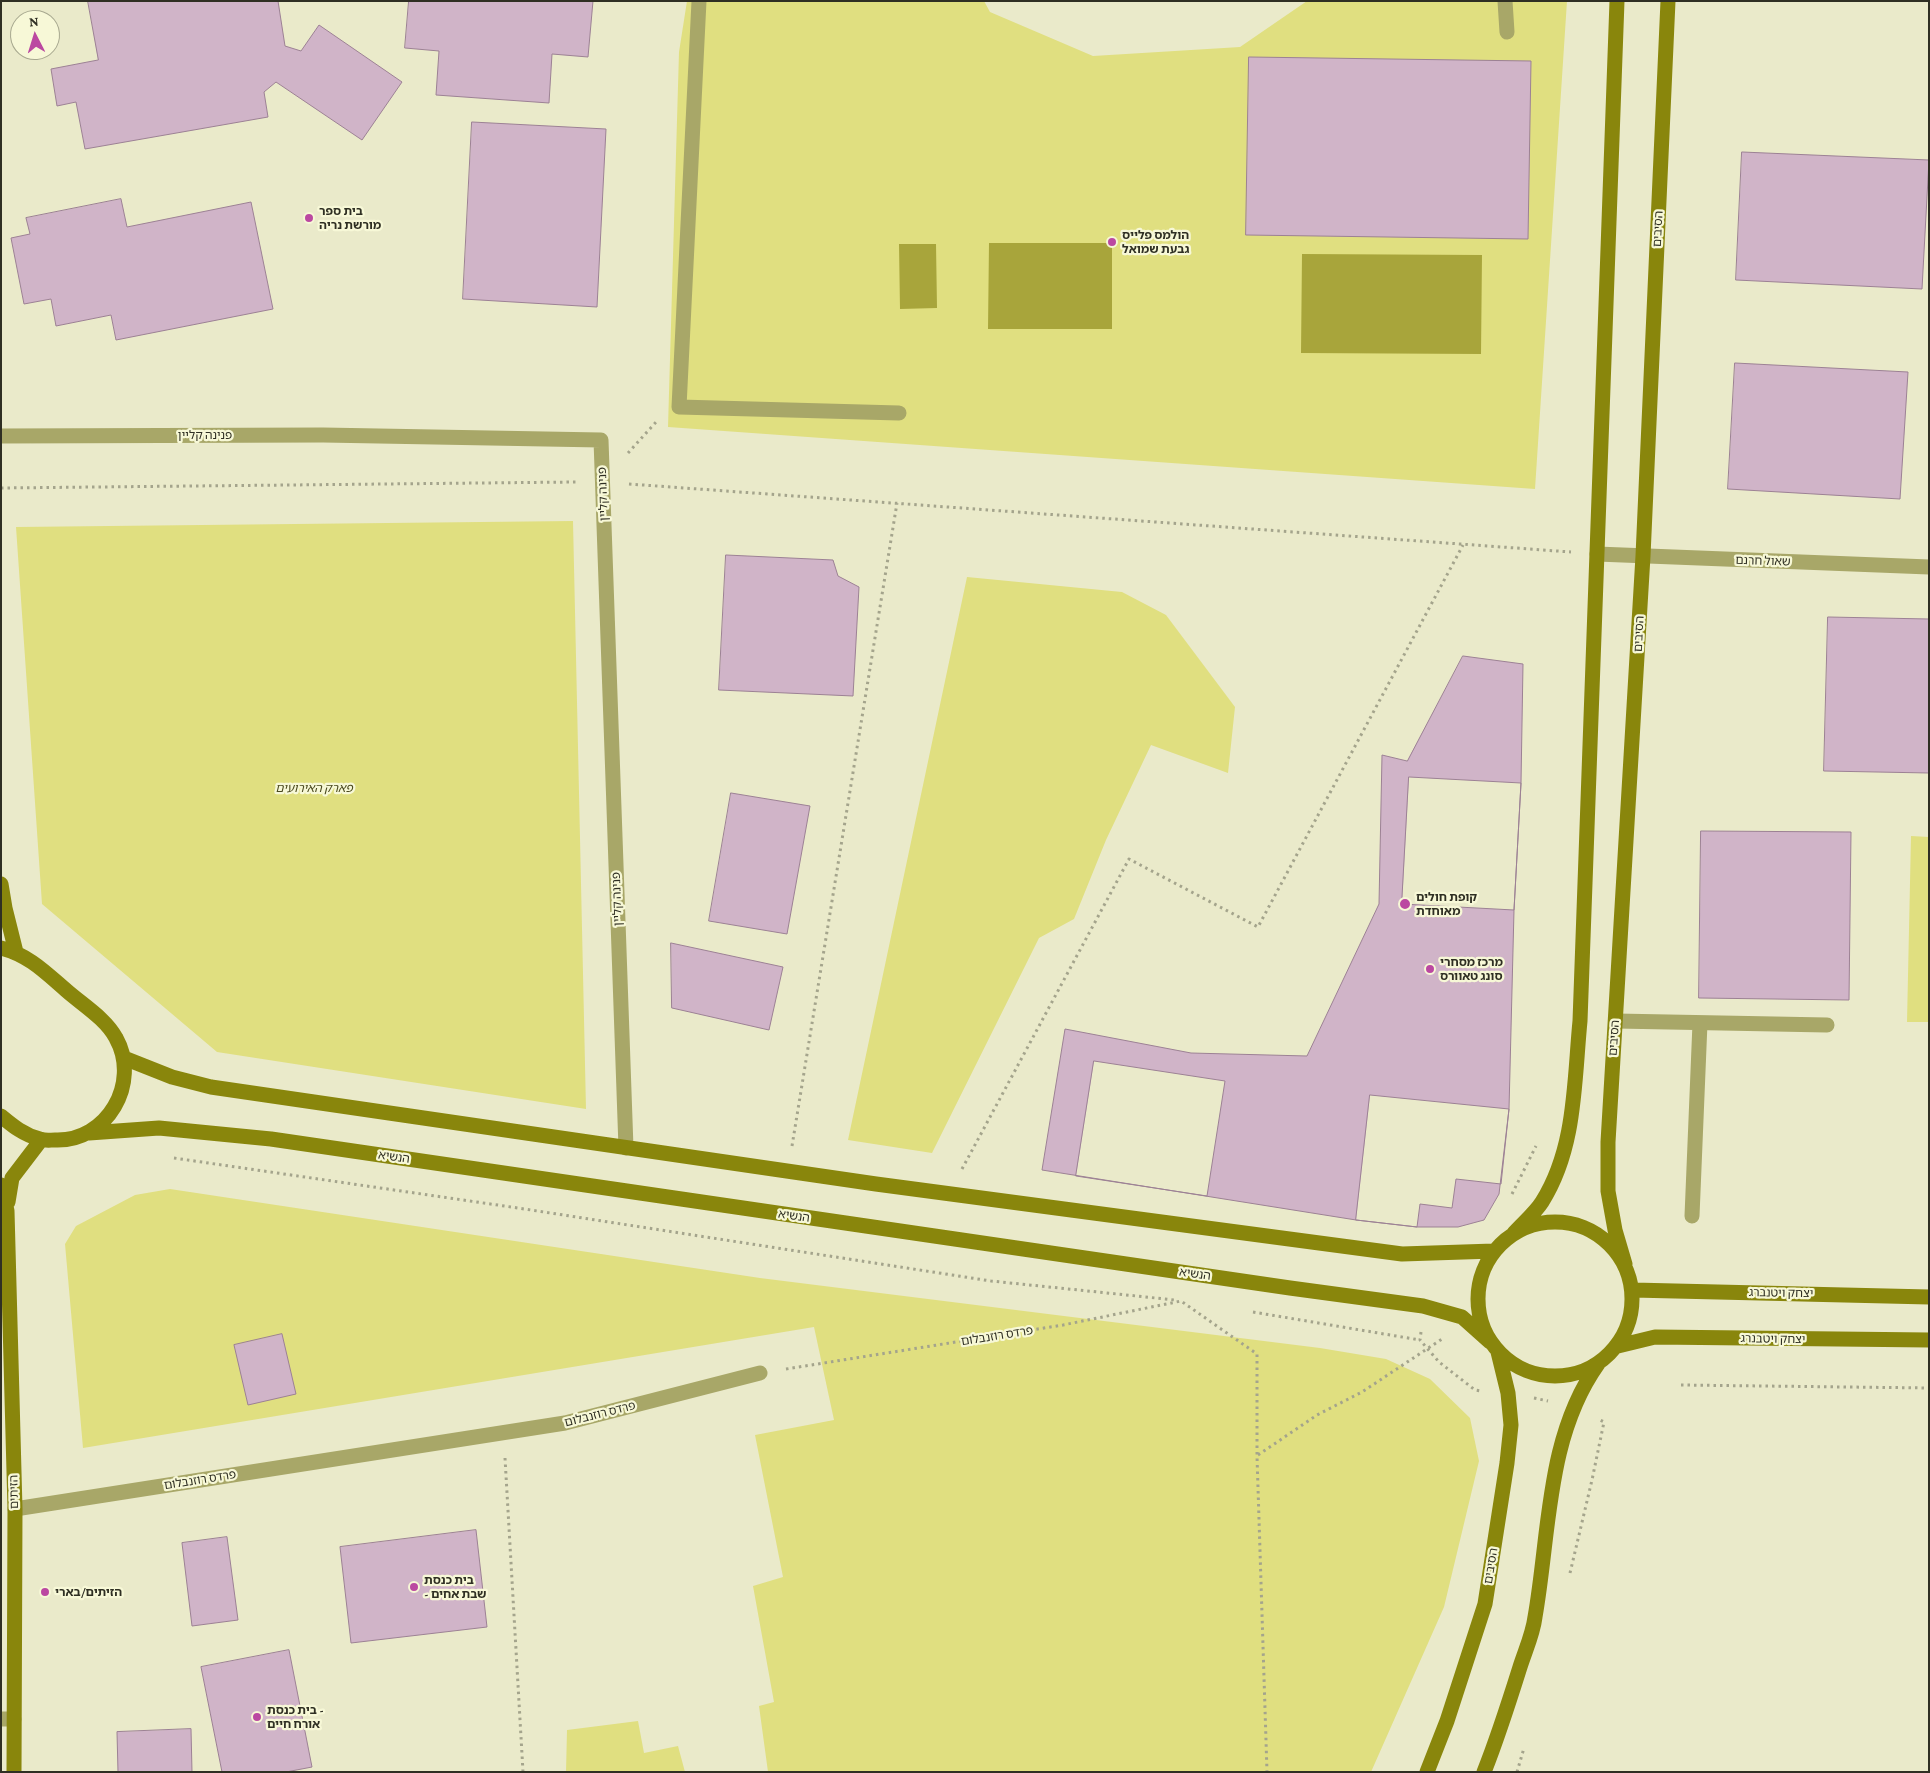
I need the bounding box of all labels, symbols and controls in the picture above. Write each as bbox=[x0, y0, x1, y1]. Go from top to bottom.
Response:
north arrow bbox=[10, 10, 60, 60]
text: N bbox=[28, 13, 39, 29]
place label: בית ספר מורשת נריה bbox=[319, 204, 381, 232]
street label: הסיבים bbox=[1650, 211, 1666, 247]
marker: בית ספר מורשת נריה bbox=[303, 212, 315, 224]
place label: הולמס פלייס גבעת שמואל bbox=[1122, 228, 1189, 256]
marker: הולמס פלייס גבעת שמואל bbox=[1106, 236, 1118, 248]
street label: פנינה קליין bbox=[178, 428, 232, 442]
street label: פנינה קליין bbox=[595, 467, 611, 521]
street label: שאול חרנם bbox=[1735, 553, 1791, 569]
street label: הסיבים bbox=[1631, 616, 1647, 652]
park label: פארק האירועים bbox=[275, 781, 353, 795]
street label: פנינה קליין bbox=[609, 872, 625, 926]
place label: קופת חולים מאוחדת bbox=[1416, 890, 1477, 918]
marker: קופת חולים מאוחדת bbox=[1398, 897, 1412, 911]
place label: מרכז מסחרי סונג טאוורס bbox=[1440, 955, 1503, 983]
marker: מרכז מסחרי סונג טאוורס bbox=[1424, 963, 1436, 975]
street label: הסיבים bbox=[1606, 1019, 1622, 1057]
street label: הנשיא bbox=[377, 1148, 411, 1166]
street label: הנשיא bbox=[777, 1207, 811, 1225]
street label: הנשיא bbox=[1178, 1265, 1212, 1283]
street label: יצחק ויטנברג bbox=[1749, 1285, 1813, 1301]
street label: פרדס רוזנבלום bbox=[960, 1323, 1034, 1349]
street label: יצחק ויטבנרג bbox=[1740, 1331, 1806, 1347]
street label: פרדס רוזנבלום bbox=[563, 1398, 637, 1430]
street label: פרדס רוזנבלום bbox=[163, 1467, 237, 1493]
street label: הזיתים bbox=[7, 1475, 21, 1509]
street label: הסיבים bbox=[1481, 1547, 1501, 1585]
place label: בית כנסת - שבת אחים bbox=[424, 1573, 487, 1601]
marker: בית כנסת - שבת אחים bbox=[408, 1581, 420, 1593]
place label: הזיתים/בארי bbox=[55, 1585, 122, 1599]
marker: הזיתים/בארי bbox=[39, 1586, 51, 1598]
place label: בית כנסת - אורח חיים bbox=[267, 1703, 324, 1731]
marker: בית כנסת - אורח חיים bbox=[251, 1711, 263, 1723]

